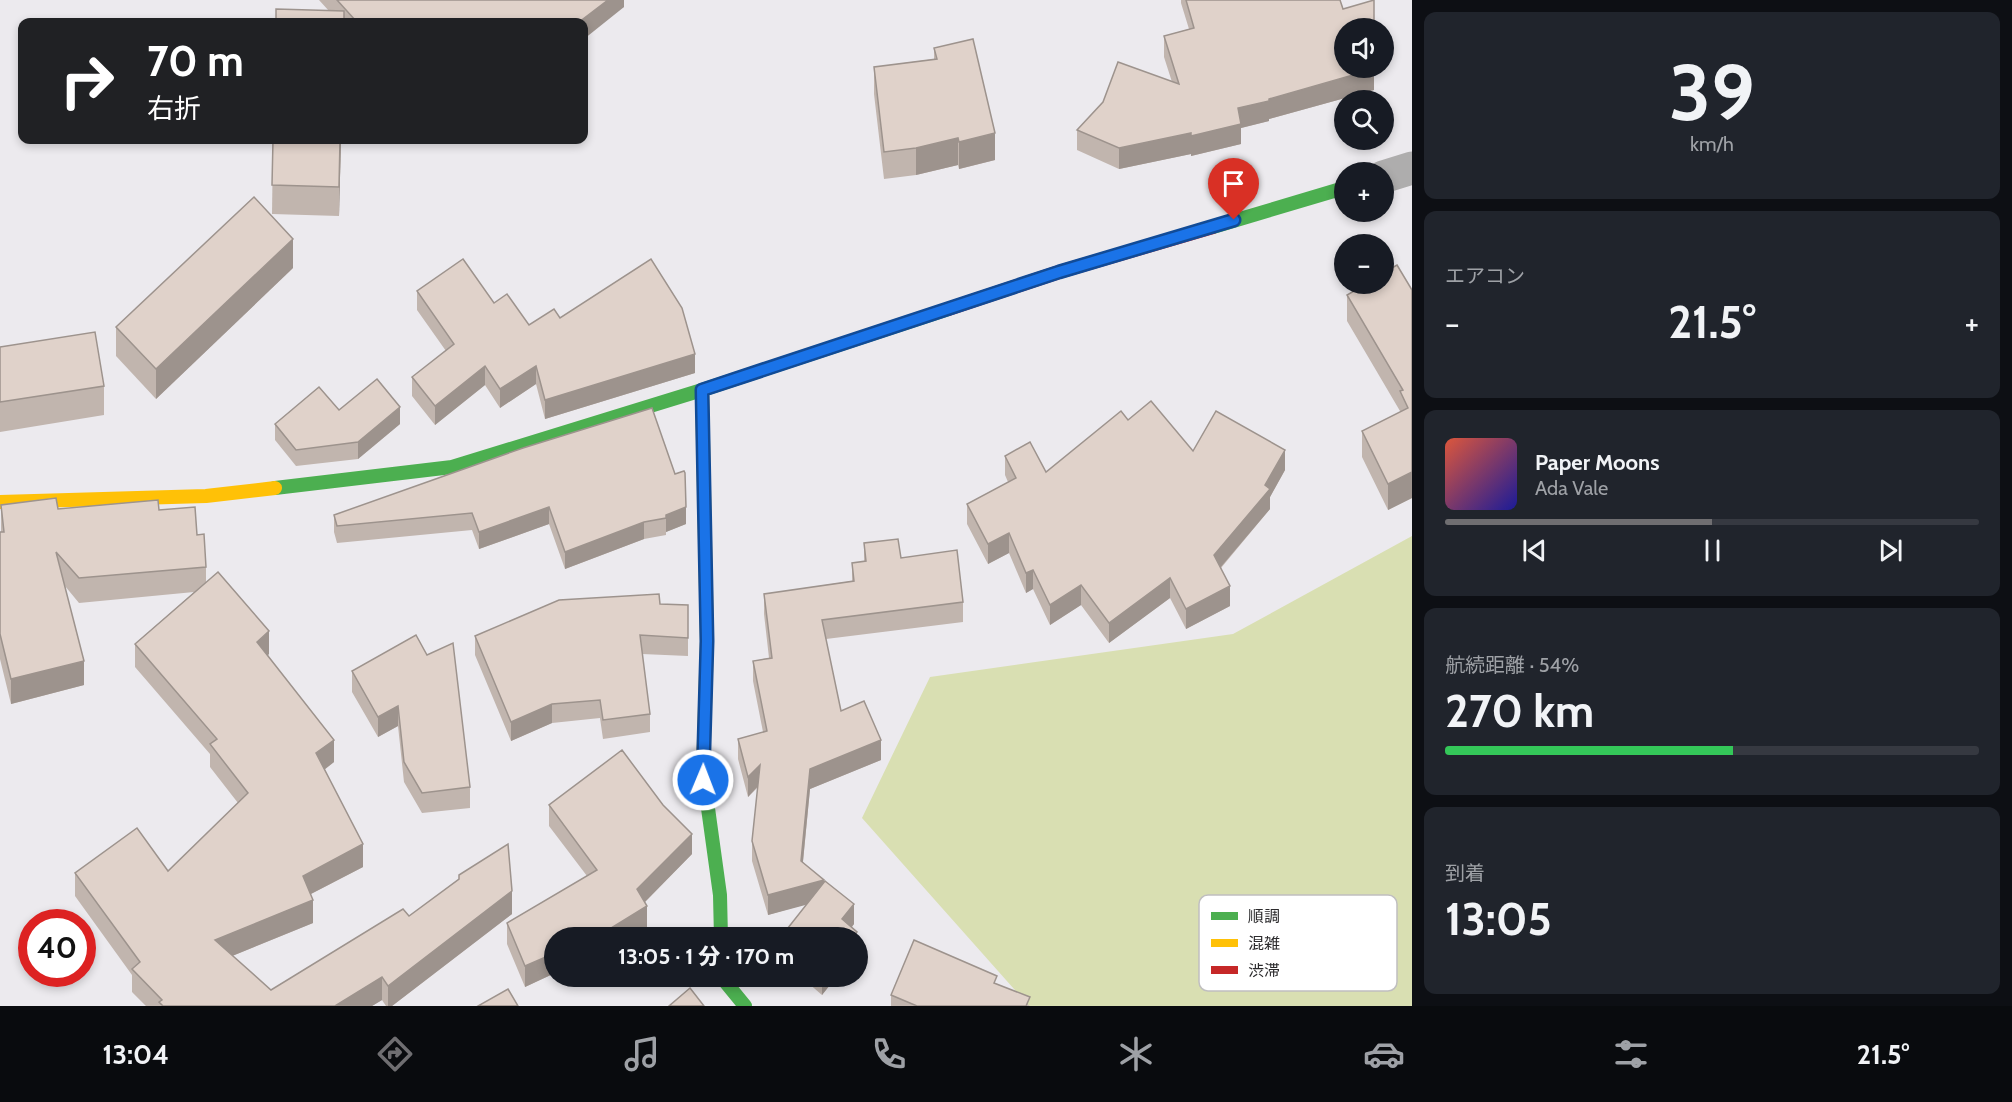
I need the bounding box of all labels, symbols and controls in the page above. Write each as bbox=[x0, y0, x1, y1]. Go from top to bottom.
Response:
map controls bbox=[1334, 18, 1394, 294]
button: sound bbox=[1334, 18, 1394, 78]
text: 70 m bbox=[147, 35, 244, 87]
icon: right bbox=[48, 42, 126, 120]
text: 39 bbox=[1669, 45, 1755, 140]
button: search bbox=[1334, 90, 1394, 150]
text: 右折 bbox=[147, 92, 201, 125]
text: km/h bbox=[1690, 132, 1734, 156]
pin bbox=[1208, 158, 1259, 220]
button: + bbox=[1334, 162, 1394, 222]
icon: arrive bbox=[1217, 167, 1250, 200]
button: − bbox=[1334, 234, 1394, 294]
text: エアコン bbox=[1445, 264, 1525, 288]
text: 21.5° bbox=[1668, 295, 1756, 349]
text: − bbox=[1445, 303, 1460, 343]
text: + bbox=[1964, 303, 1979, 343]
text: Paper Moons bbox=[1535, 449, 1659, 476]
text: Ada Vale bbox=[1535, 476, 1608, 500]
icon: previous bbox=[1518, 534, 1551, 567]
icon: pause bbox=[1696, 534, 1729, 567]
icon: next bbox=[1874, 534, 1907, 567]
text: 航続距離 · 54% bbox=[1445, 653, 1579, 677]
text: 270 km bbox=[1445, 684, 1594, 738]
position arrow bbox=[671, 748, 735, 812]
text: 到着 bbox=[1445, 861, 1485, 885]
text: 13:05 bbox=[1445, 892, 1552, 946]
legend bbox=[1199, 895, 1397, 991]
text: 順調 bbox=[1248, 907, 1280, 926]
speed limit sign: 40 bbox=[18, 909, 96, 987]
text: 混雑 bbox=[1248, 934, 1280, 953]
text: 13:05 · 1 分 · 170 m bbox=[618, 943, 794, 970]
text: 渋滞 bbox=[1248, 961, 1280, 980]
icon: directions bbox=[374, 1033, 416, 1075]
icon: music bbox=[621, 1033, 663, 1075]
icon: phone bbox=[868, 1033, 910, 1075]
icon: climate bbox=[1115, 1033, 1157, 1075]
icon: car bbox=[1363, 1033, 1405, 1075]
icon: filters bbox=[1610, 1033, 1652, 1075]
text: 13:04 bbox=[103, 1038, 169, 1071]
text: 21.5° bbox=[1857, 1038, 1909, 1071]

